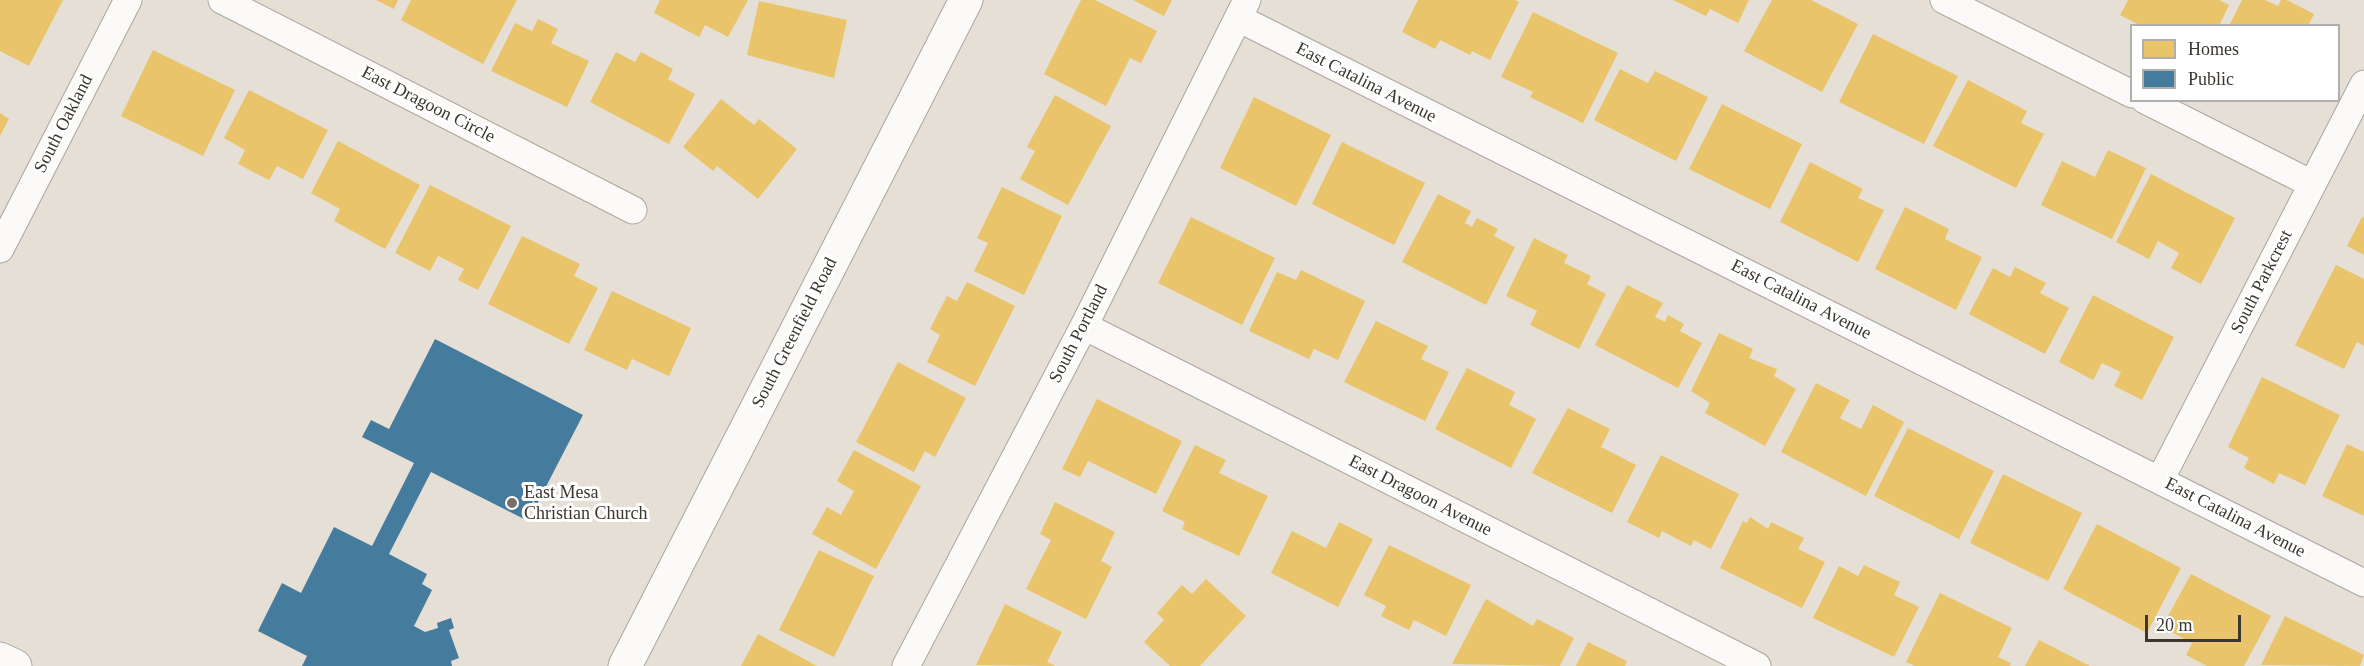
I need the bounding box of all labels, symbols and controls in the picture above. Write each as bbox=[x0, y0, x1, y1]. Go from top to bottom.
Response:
legend bbox=[2130, 24, 2340, 102]
street label: East Catalina Avenue bbox=[1292, 38, 1440, 128]
text: Homes bbox=[2188, 39, 2239, 59]
street label: East Dragoon Circle bbox=[358, 62, 498, 148]
text: Public bbox=[2188, 69, 2234, 89]
street label: South Oakland bbox=[30, 71, 98, 177]
street label: South Parkcrest bbox=[2227, 227, 2297, 337]
street label: South Greenfield Road bbox=[748, 254, 842, 412]
street label: East Catalina Avenue bbox=[1727, 255, 1875, 345]
street label: South Portland bbox=[1045, 281, 1113, 387]
street label: East Dragoon Avenue bbox=[1345, 451, 1495, 541]
street label: East Catalina Avenue bbox=[2161, 473, 2309, 563]
place label: East Mesa Christian Church bbox=[524, 482, 647, 524]
marker: East Mesa Christian Church bbox=[505, 496, 519, 510]
scale bar bbox=[2148, 603, 2244, 641]
text: 20 m bbox=[2156, 615, 2193, 635]

